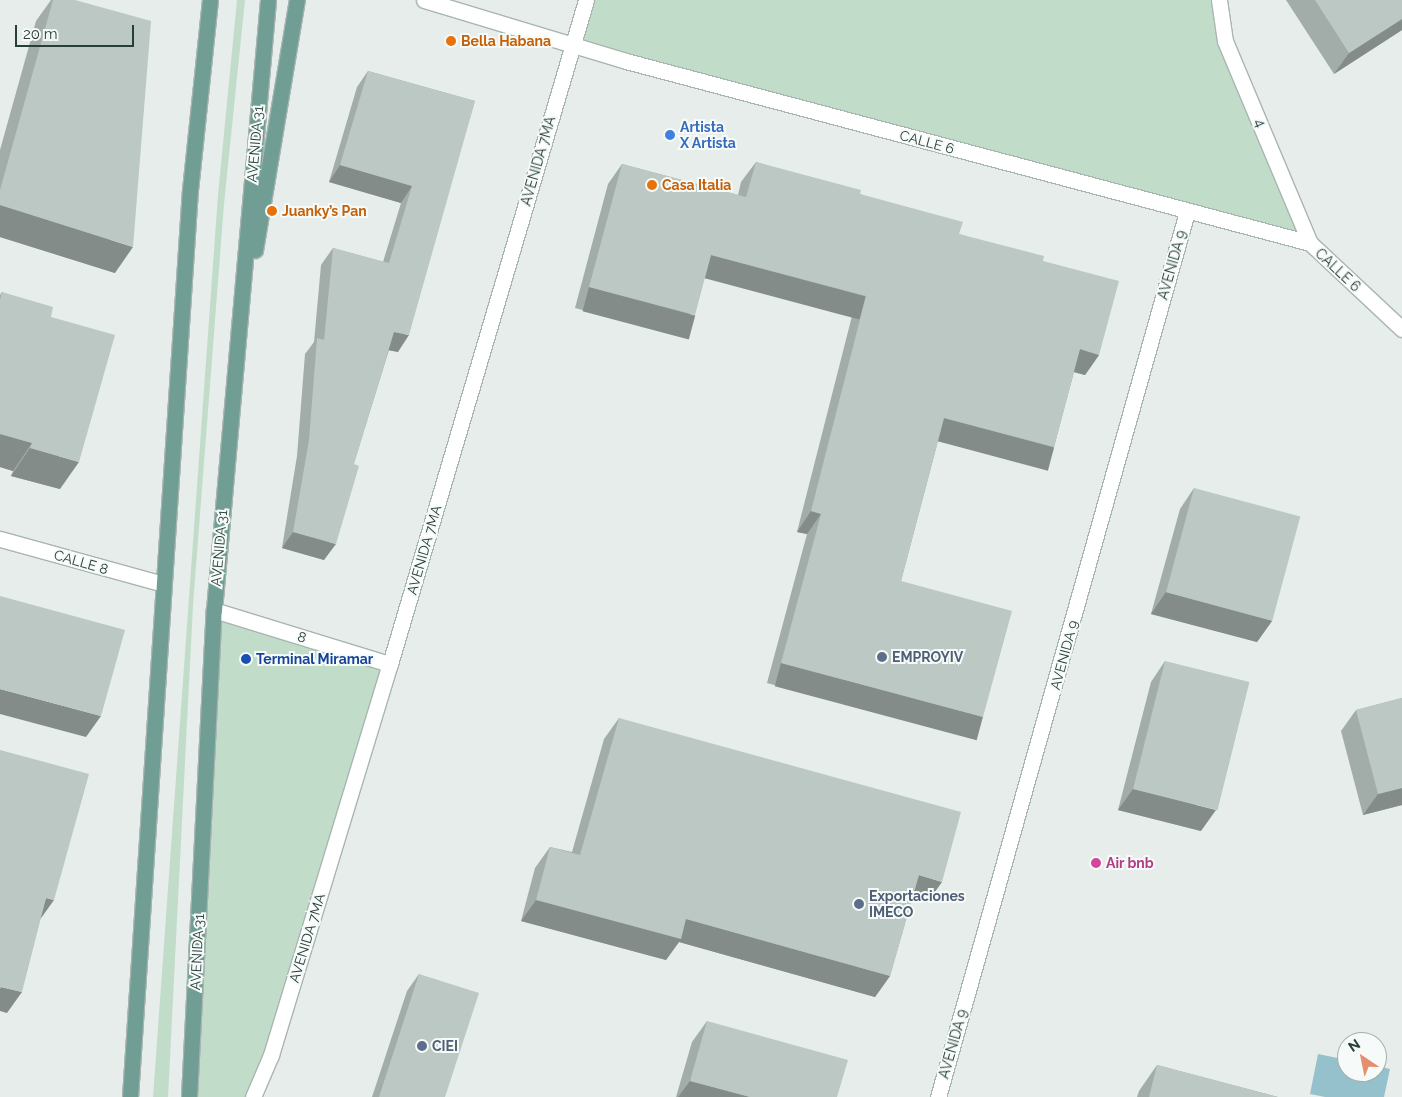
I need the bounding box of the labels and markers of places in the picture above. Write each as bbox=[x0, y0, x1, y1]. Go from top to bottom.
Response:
place label: Bella Habana bbox=[461, 33, 551, 49]
marker: Bella Habana bbox=[445, 35, 457, 47]
place label: Artista X Artista bbox=[680, 119, 736, 152]
marker: Artista X Artista bbox=[664, 129, 676, 141]
place label: Casa Italia bbox=[662, 177, 731, 193]
marker: Casa Italia bbox=[646, 179, 658, 191]
place label: Juanky’s Pan bbox=[282, 203, 367, 219]
marker: Juanky’s Pan bbox=[266, 205, 278, 217]
place label: EMPROYIV bbox=[892, 649, 963, 665]
place label: Terminal Miramar bbox=[256, 651, 374, 667]
marker: EMPROYIV bbox=[876, 651, 888, 663]
marker: Terminal Miramar bbox=[240, 653, 252, 665]
place label: Air bnb bbox=[1106, 855, 1154, 871]
marker: Air bnb bbox=[1090, 857, 1102, 869]
place label: Exportaciones IMECO bbox=[869, 888, 965, 920]
marker: Exportaciones IMECO bbox=[853, 898, 865, 910]
place label: CIEI bbox=[432, 1038, 458, 1054]
marker: CIEI bbox=[416, 1040, 428, 1052]

